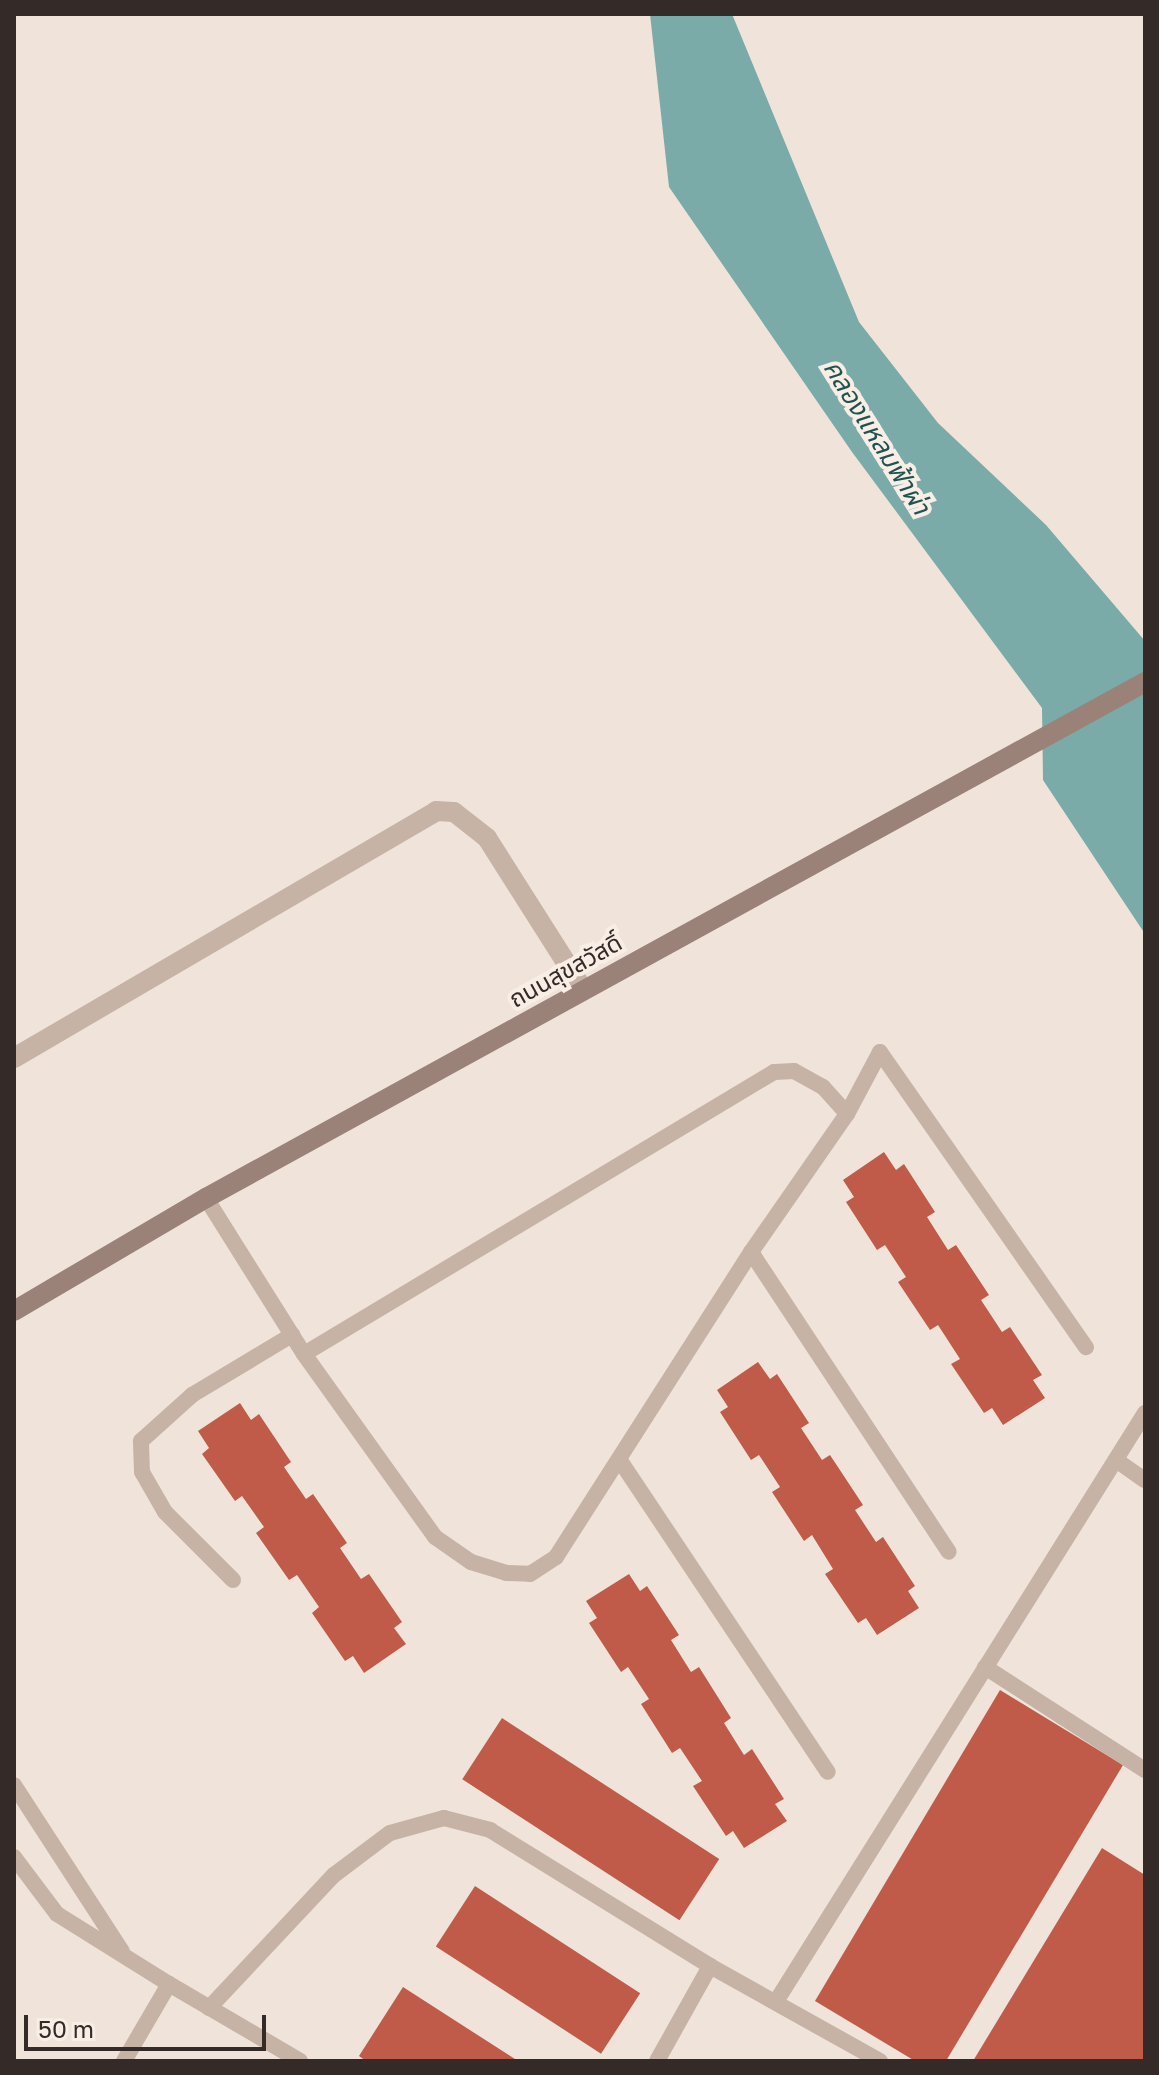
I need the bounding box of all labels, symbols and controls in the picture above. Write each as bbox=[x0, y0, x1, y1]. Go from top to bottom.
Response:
water label: คลองแหลมฟ้าผ่า bbox=[817, 354, 937, 520]
street label: ถนนสุขสวัสดิ์ bbox=[503, 927, 627, 1013]
scale bar bbox=[28, 1999, 270, 2049]
text: 50 m bbox=[38, 2014, 94, 2043]

